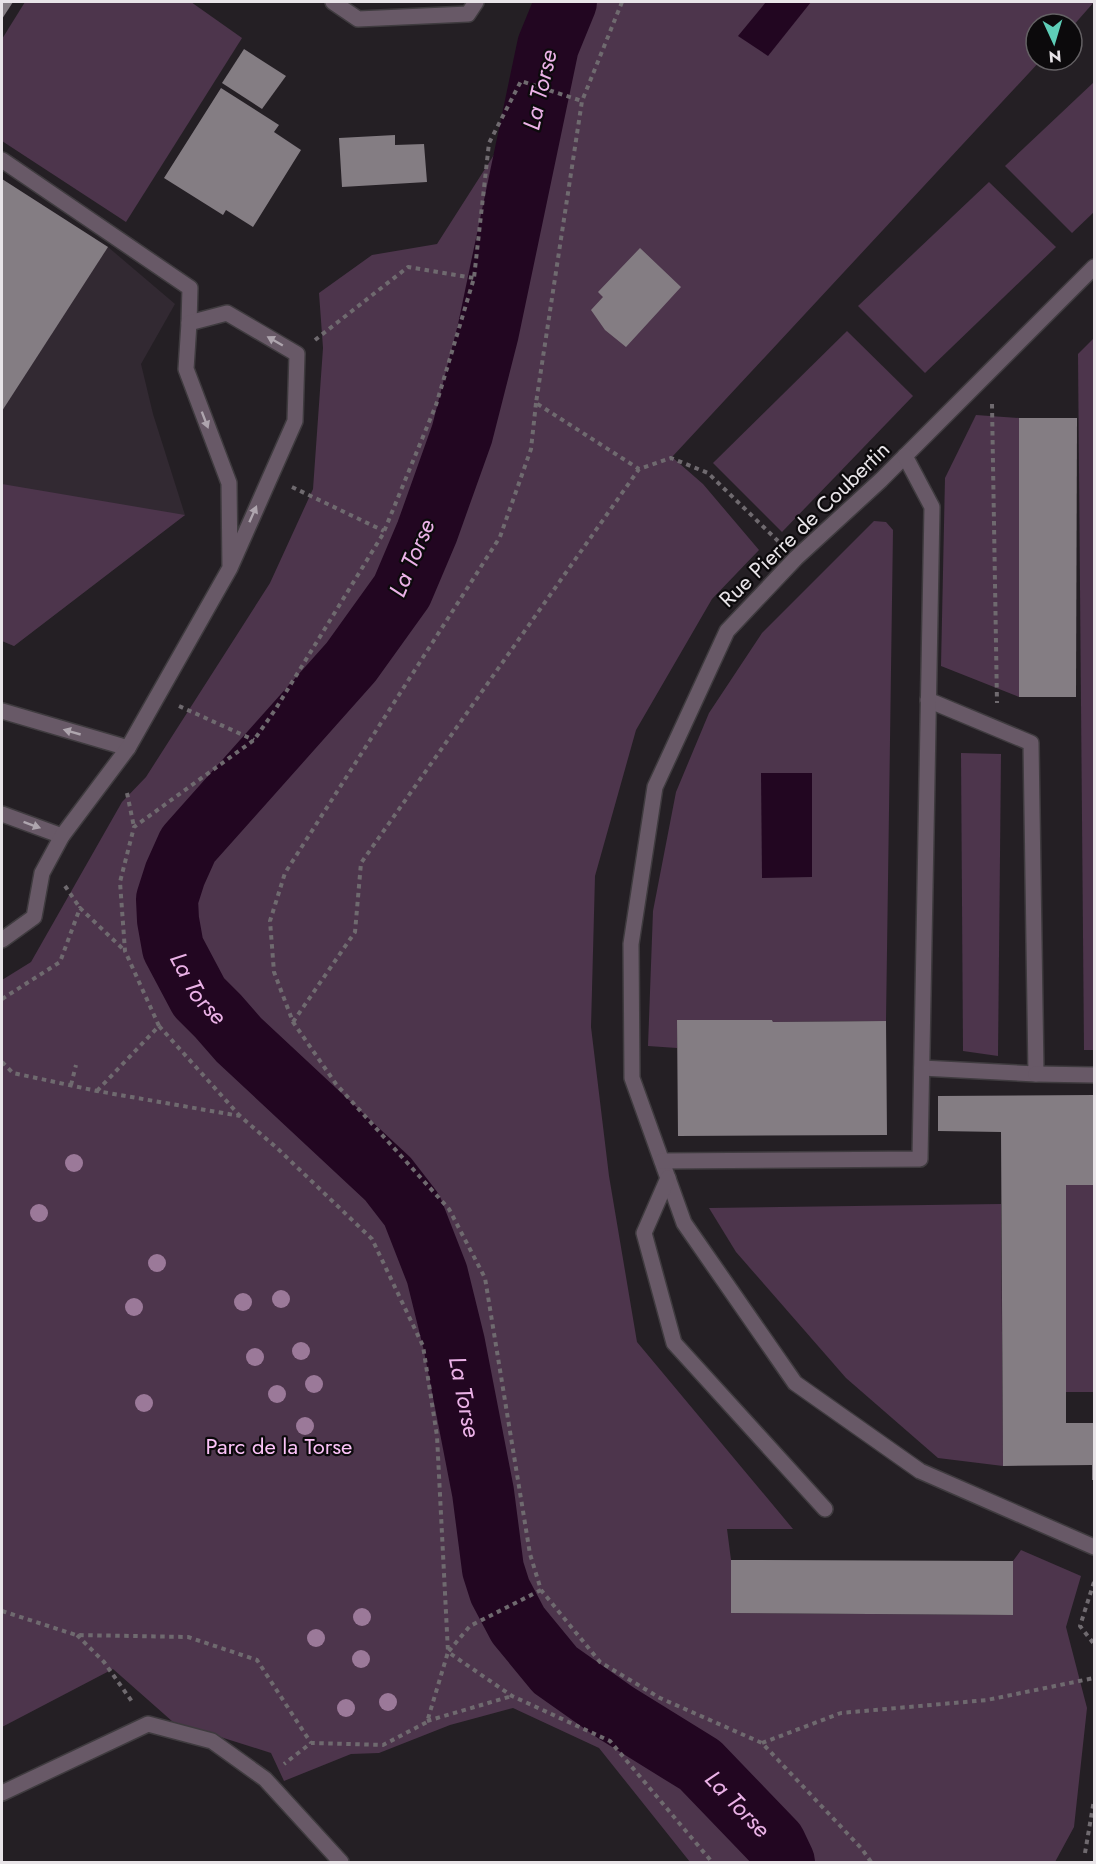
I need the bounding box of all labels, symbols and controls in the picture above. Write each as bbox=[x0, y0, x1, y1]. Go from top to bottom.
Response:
north arrow bbox=[1024, 12, 1084, 72]
text: N bbox=[1048, 45, 1062, 68]
water label: La Torse bbox=[513, 46, 566, 134]
one-way arrow bbox=[266, 336, 283, 346]
one-way arrow bbox=[200, 412, 210, 430]
street label: Rue Pierre de Coubertin bbox=[711, 434, 897, 614]
one-way arrow bbox=[249, 506, 258, 523]
water label: La Torse bbox=[380, 513, 444, 602]
one-way arrow bbox=[63, 727, 81, 736]
one-way arrow bbox=[23, 821, 41, 831]
water label: La Torse bbox=[161, 946, 236, 1032]
water label: La Torse bbox=[440, 1353, 490, 1440]
park label: Parc de la Torse bbox=[206, 1430, 352, 1462]
water label: La Torse bbox=[697, 1762, 779, 1845]

